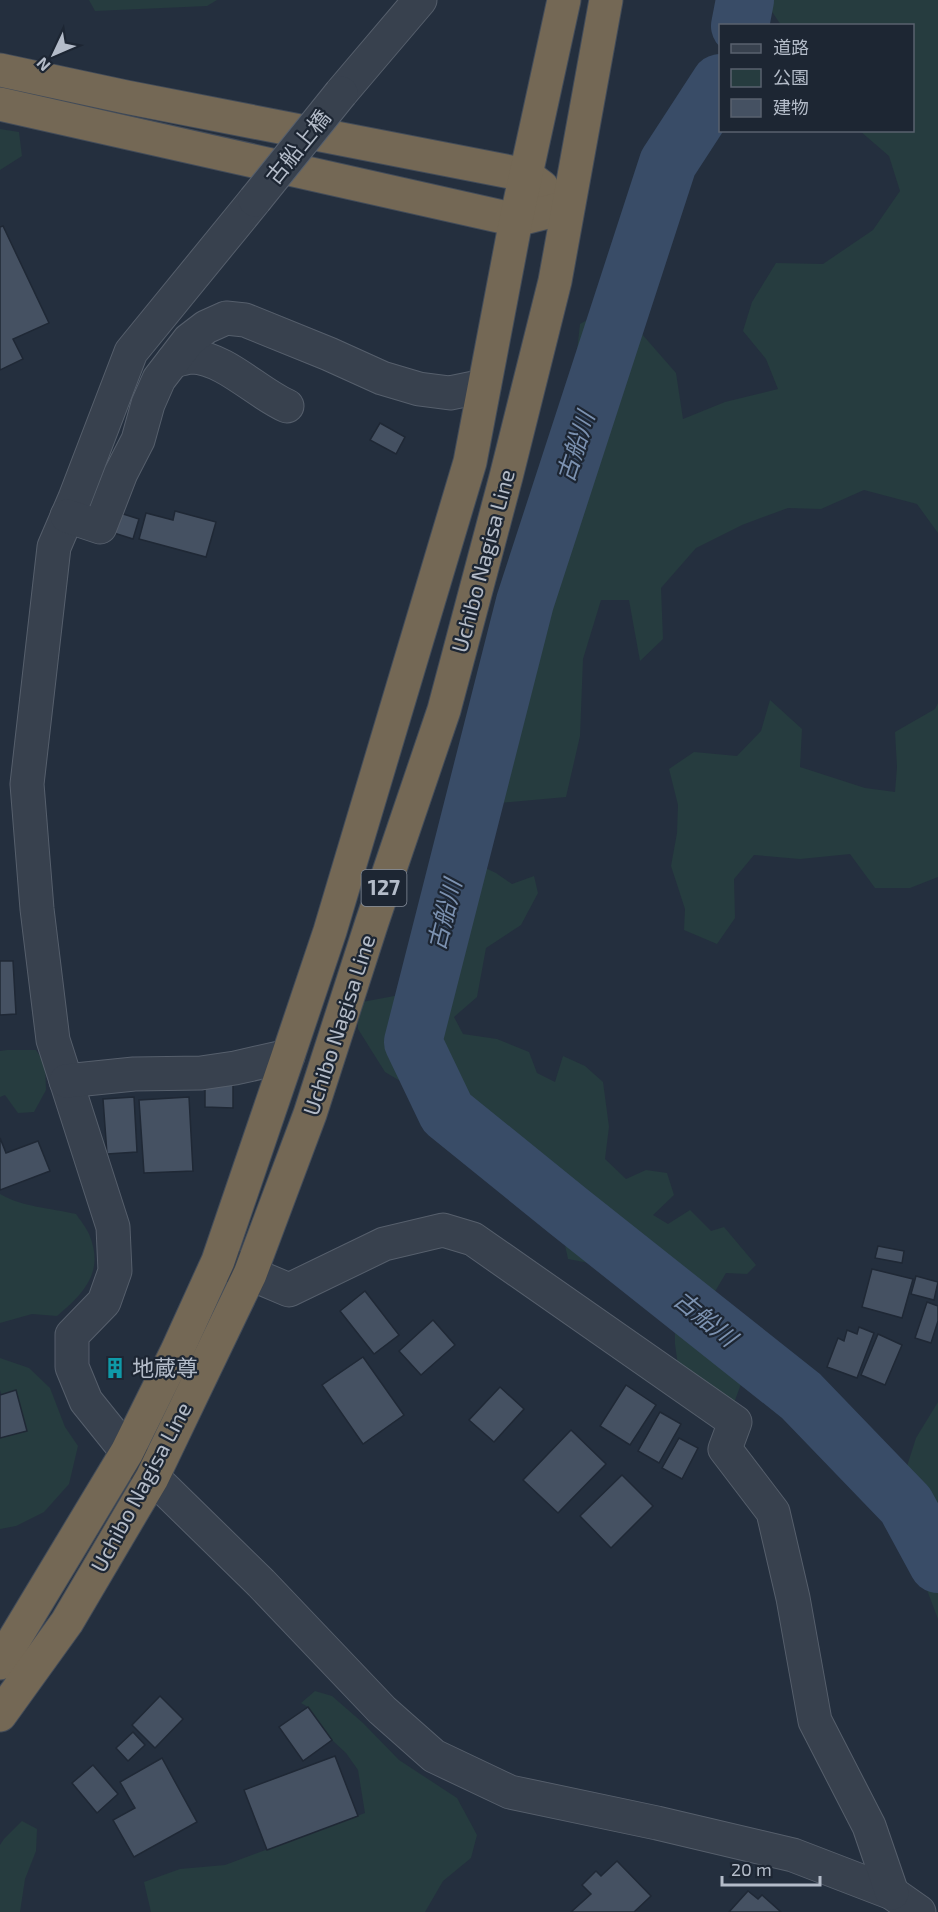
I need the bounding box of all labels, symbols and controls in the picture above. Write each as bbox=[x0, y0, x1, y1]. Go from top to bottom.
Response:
north arrow bbox=[24, 24, 84, 84]
legend bbox=[719, 24, 914, 132]
text: 道路 bbox=[773, 36, 809, 58]
text: N bbox=[32, 54, 54, 76]
text: 公園 bbox=[773, 66, 809, 88]
text: 建物 bbox=[773, 96, 809, 118]
street label: 古船上橋 bbox=[259, 104, 335, 189]
water label: 古船川 bbox=[550, 405, 600, 485]
street label: Uchibo Nagisa Line bbox=[445, 466, 519, 655]
road number: 127 bbox=[362, 870, 406, 906]
water label: 古船川 bbox=[421, 873, 467, 953]
street label: Uchibo Nagisa Line bbox=[297, 931, 380, 1118]
water label: 古船川 bbox=[669, 1284, 745, 1354]
place label: 地蔵尊 bbox=[132, 1354, 198, 1380]
building icon: 地蔵尊 bbox=[103, 1356, 127, 1380]
street label: Uchibo Nagisa Line bbox=[84, 1397, 196, 1576]
scale bar bbox=[722, 1849, 820, 1887]
text: 20 m bbox=[731, 1858, 772, 1880]

